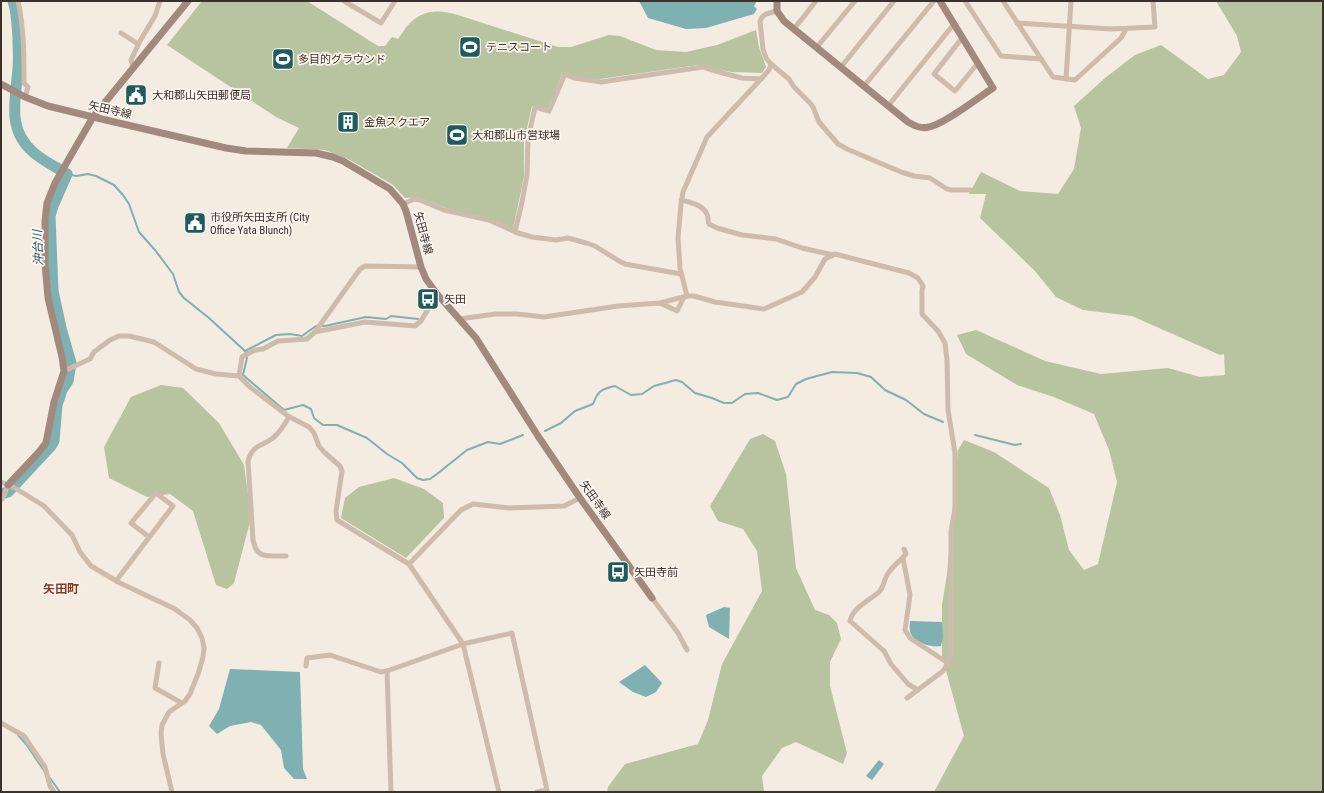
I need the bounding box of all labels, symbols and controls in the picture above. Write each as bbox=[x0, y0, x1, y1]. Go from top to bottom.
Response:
sports icon: テニスコート bbox=[457, 34, 483, 60]
place label: テニスコート bbox=[486, 41, 552, 54]
sports icon: 多目的グラウンド bbox=[270, 46, 296, 72]
place label: 多目的グラウンド bbox=[298, 53, 386, 66]
public building icon: 大和郡山矢田郵便局 bbox=[123, 82, 149, 108]
place label: 大和郡山矢田郵便局 bbox=[152, 89, 251, 102]
street label: 矢田寺線 bbox=[87, 99, 133, 121]
building icon: 金魚スクエア bbox=[335, 109, 361, 135]
place label: 金魚スクエア bbox=[364, 116, 430, 129]
sports icon: 大和郡山市営球場 bbox=[444, 122, 470, 148]
place label: 大和郡山市営球場 bbox=[472, 129, 560, 142]
public building icon: 市役所矢田支所 (City Office Yata Blunch) bbox=[182, 210, 208, 236]
street label: 矢田寺線 bbox=[411, 210, 435, 256]
place label: 市役所矢田支所 (City Office Yata Blunch) bbox=[210, 211, 310, 237]
water label: 沖台川 bbox=[30, 228, 46, 266]
bus stop icon: 矢田 bbox=[415, 286, 441, 312]
place label: 矢田 bbox=[444, 293, 466, 306]
street label: 矢田寺線 bbox=[577, 478, 613, 522]
bus stop icon: 矢田寺前 bbox=[605, 559, 631, 585]
place label: 矢田寺前 bbox=[634, 566, 678, 579]
district label: 矢田町 bbox=[43, 582, 79, 596]

